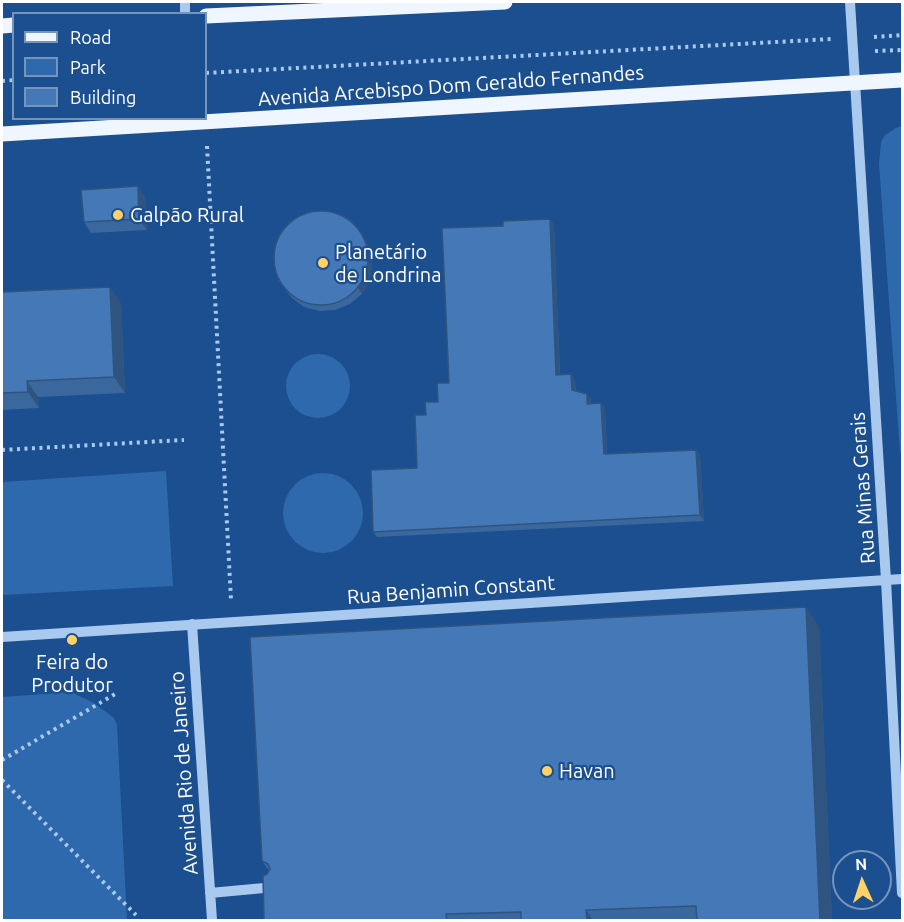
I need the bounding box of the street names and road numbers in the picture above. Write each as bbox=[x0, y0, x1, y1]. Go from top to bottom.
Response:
street label: Avenida Arcebispo Dom Geraldo Fernandes bbox=[257, 61, 645, 111]
street label: Rua Minas Gerais bbox=[846, 412, 880, 564]
street label: Rua Benjamin Constant bbox=[346, 571, 556, 609]
street label: Avenida Rio de Janeiro bbox=[165, 670, 203, 876]

